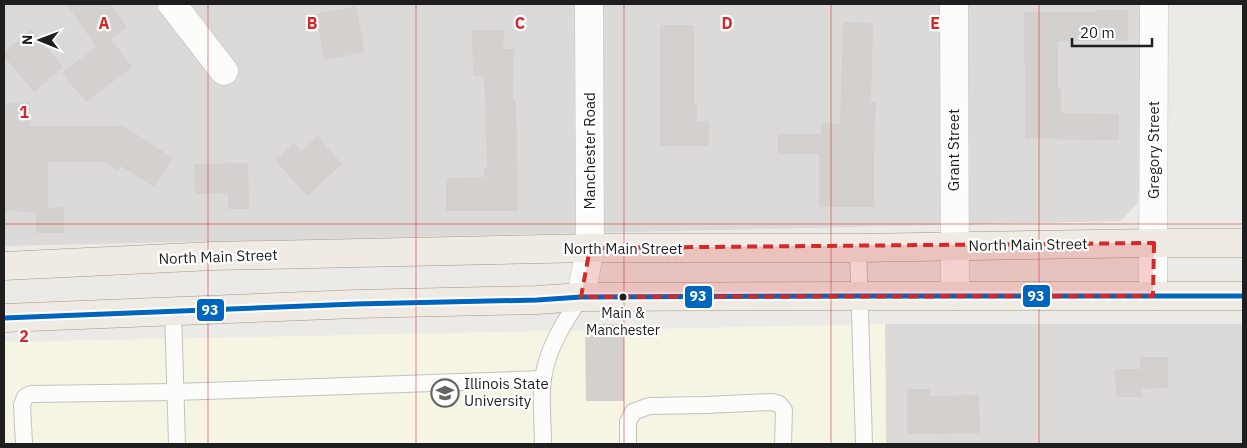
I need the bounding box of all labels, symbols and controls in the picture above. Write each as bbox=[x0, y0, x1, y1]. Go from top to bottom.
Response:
text: A bbox=[99, 13, 110, 33]
text: B bbox=[307, 13, 318, 33]
text: C bbox=[515, 13, 525, 33]
text: D bbox=[721, 13, 733, 33]
text: E bbox=[930, 13, 940, 33]
north arrow bbox=[15, 15, 65, 65]
scale bar bbox=[1072, 15, 1152, 47]
text: 20 m bbox=[1080, 23, 1115, 42]
text: N bbox=[18, 35, 36, 45]
street label: Manchester Road bbox=[580, 92, 599, 210]
street label: Gregory Street bbox=[1144, 101, 1163, 199]
text: 1 bbox=[19, 102, 29, 122]
street label: Grant Street bbox=[944, 109, 963, 191]
street label: North Main Street bbox=[968, 234, 1088, 255]
street label: North Main Street bbox=[563, 239, 683, 258]
street label: North Main Street bbox=[158, 245, 278, 268]
line badge: 93 bbox=[1022, 284, 1051, 308]
line badge: 93 bbox=[684, 285, 713, 309]
text: 93 bbox=[690, 287, 706, 305]
text: 93 bbox=[1028, 287, 1044, 305]
marker: Main & Manchester bbox=[618, 292, 628, 302]
line badge: 93 bbox=[196, 298, 225, 322]
text: 93 bbox=[202, 301, 218, 319]
place label: Main & Manchester bbox=[586, 304, 660, 339]
text: 2 bbox=[19, 326, 29, 346]
place label: Illinois State University bbox=[464, 374, 549, 410]
school or university icon: Illinois State University bbox=[430, 378, 460, 408]

